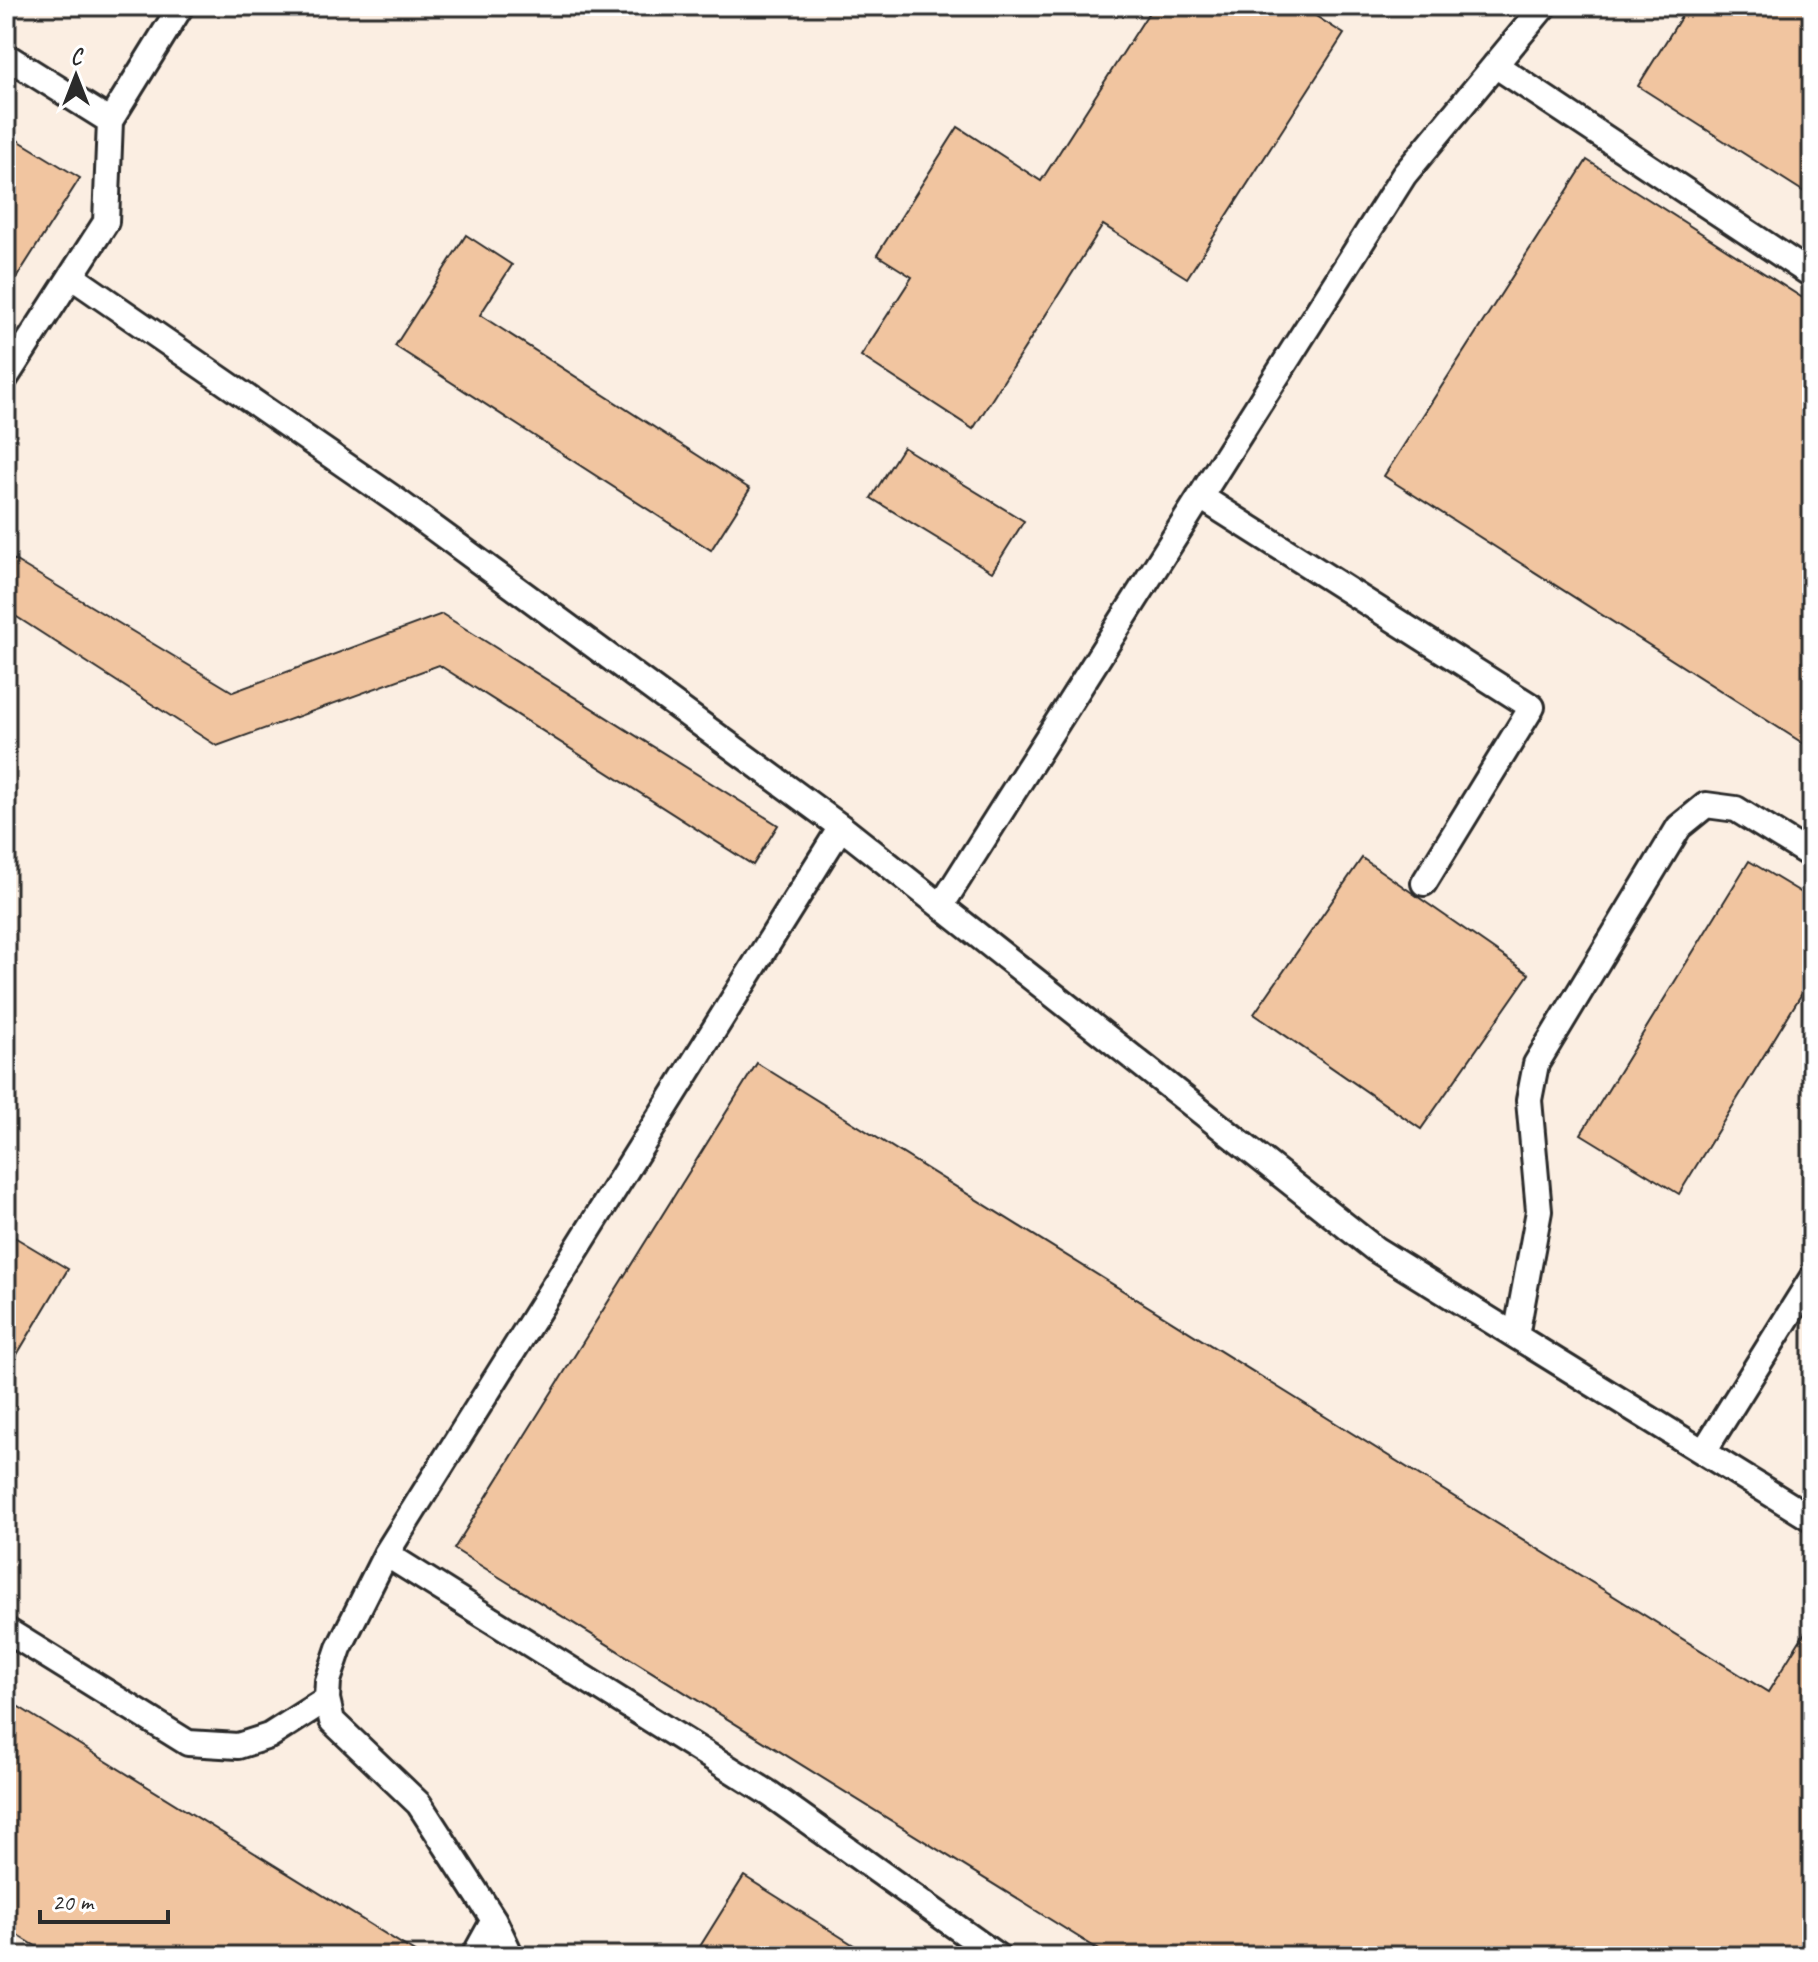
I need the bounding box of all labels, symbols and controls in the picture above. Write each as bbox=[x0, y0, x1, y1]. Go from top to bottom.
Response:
north arrow bbox=[36, 36, 116, 116]
text: С bbox=[71, 43, 85, 71]
scale bar bbox=[40, 1874, 168, 1924]
text: 20 m bbox=[52, 1887, 95, 1917]

